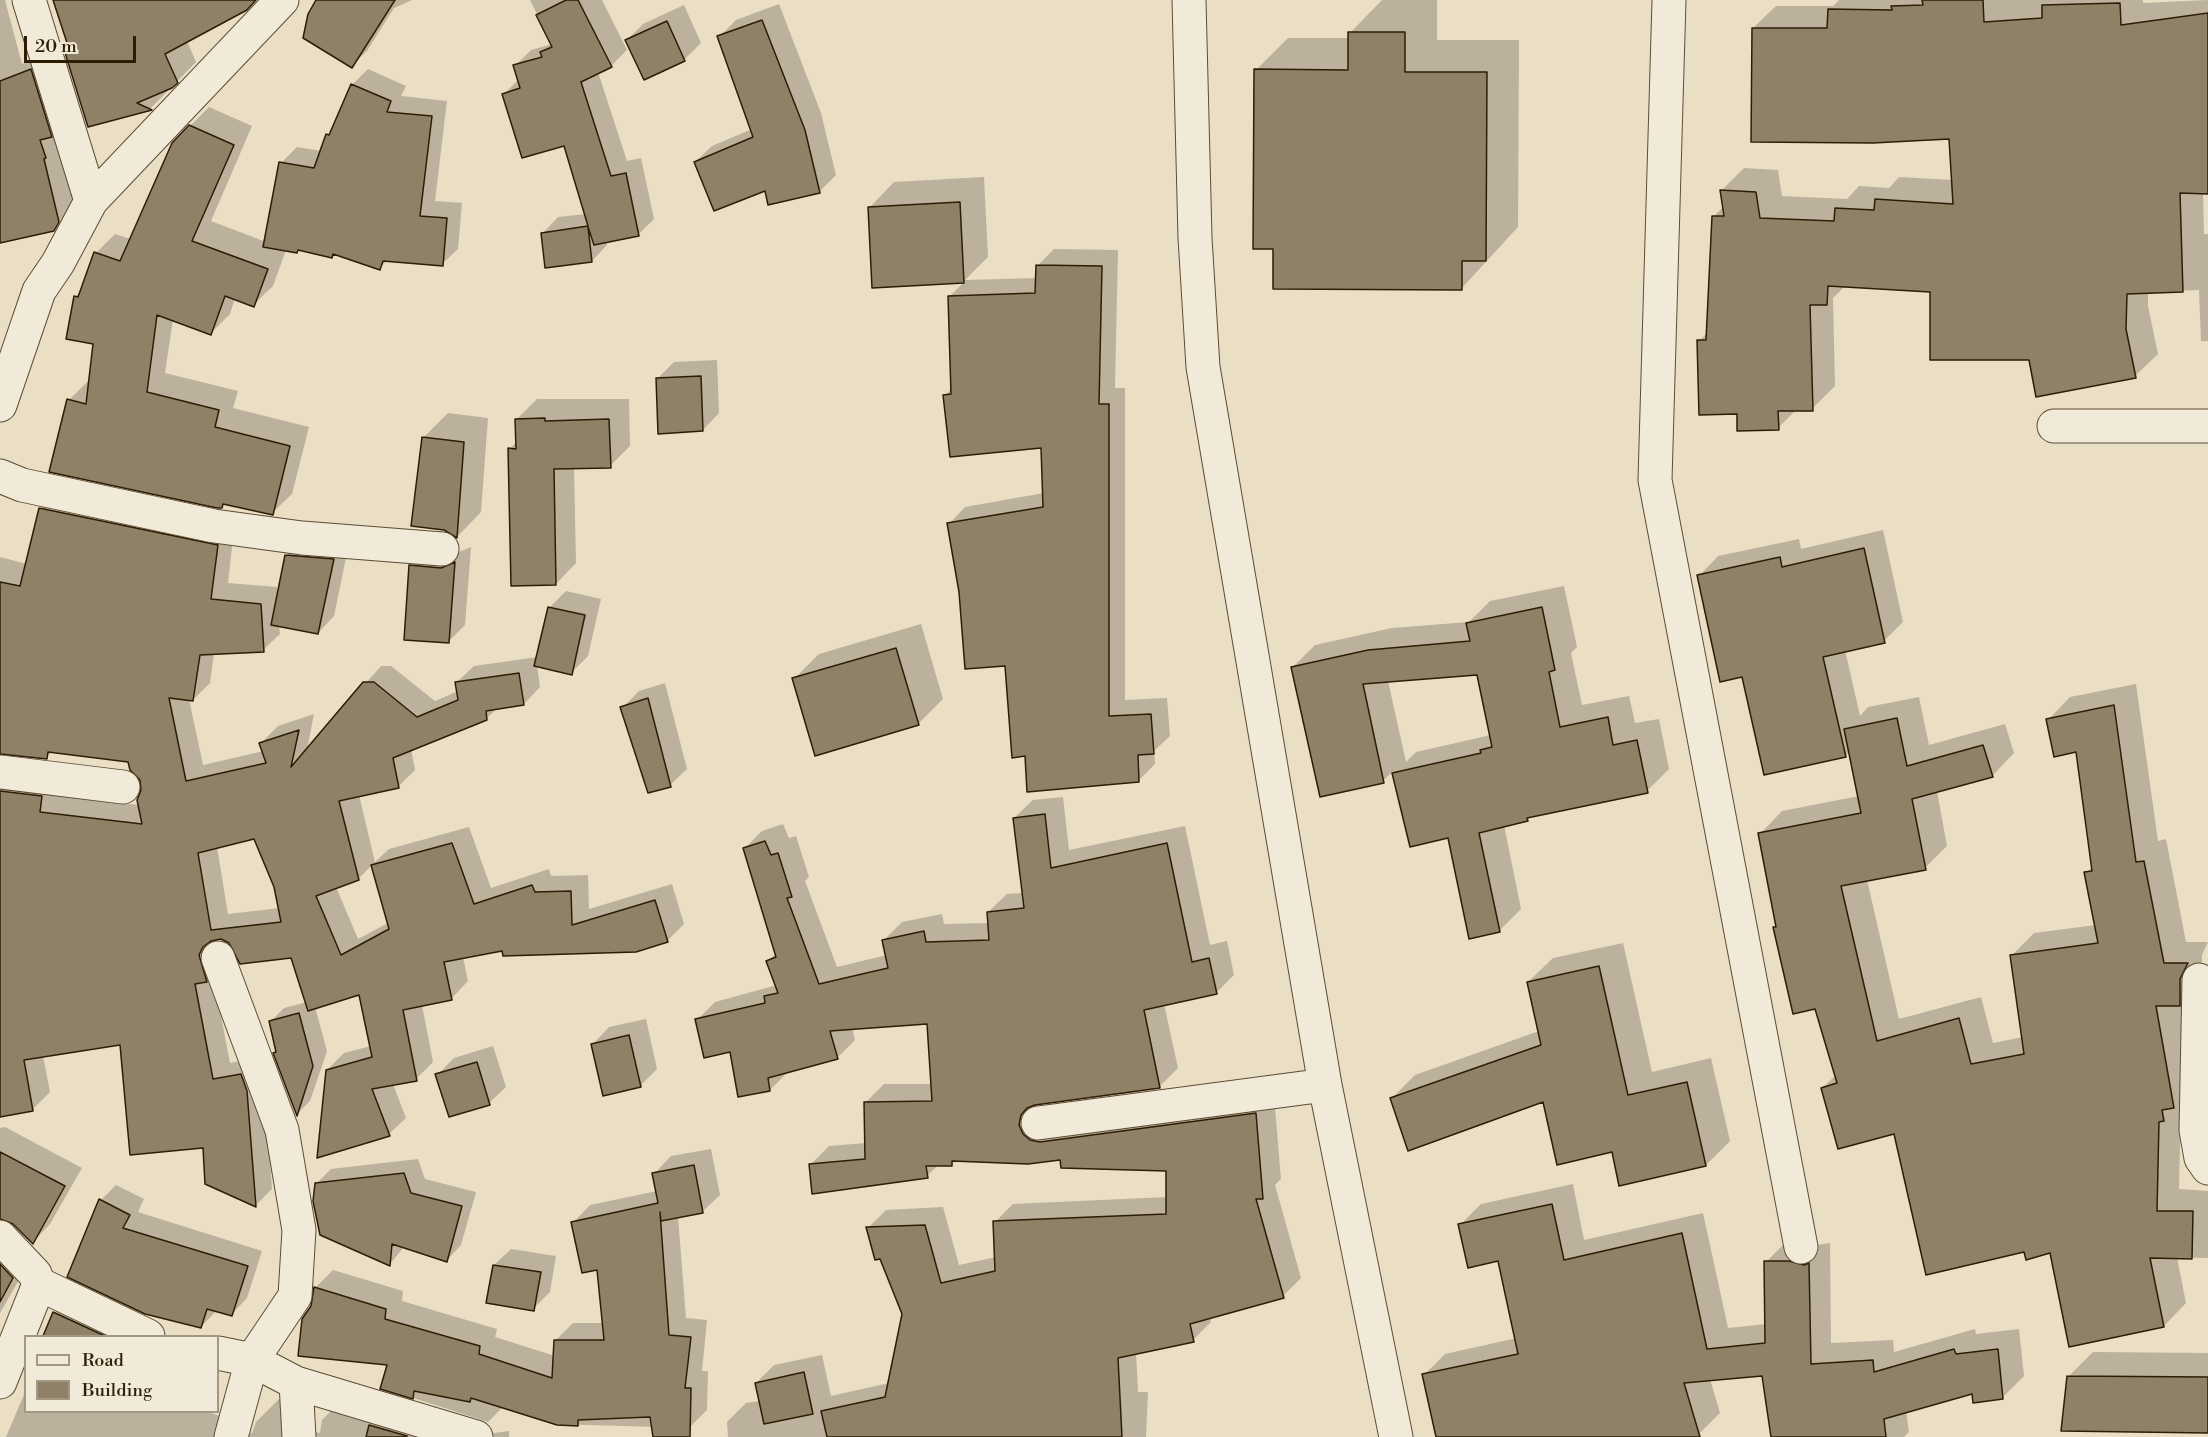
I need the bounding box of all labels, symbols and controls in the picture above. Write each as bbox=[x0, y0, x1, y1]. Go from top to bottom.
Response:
scale bar bbox=[27, 24, 140, 62]
text: 20 m bbox=[35, 35, 77, 58]
legend bbox=[24, 1335, 219, 1413]
text: Road bbox=[82, 1349, 124, 1372]
text: Building bbox=[82, 1379, 152, 1402]

